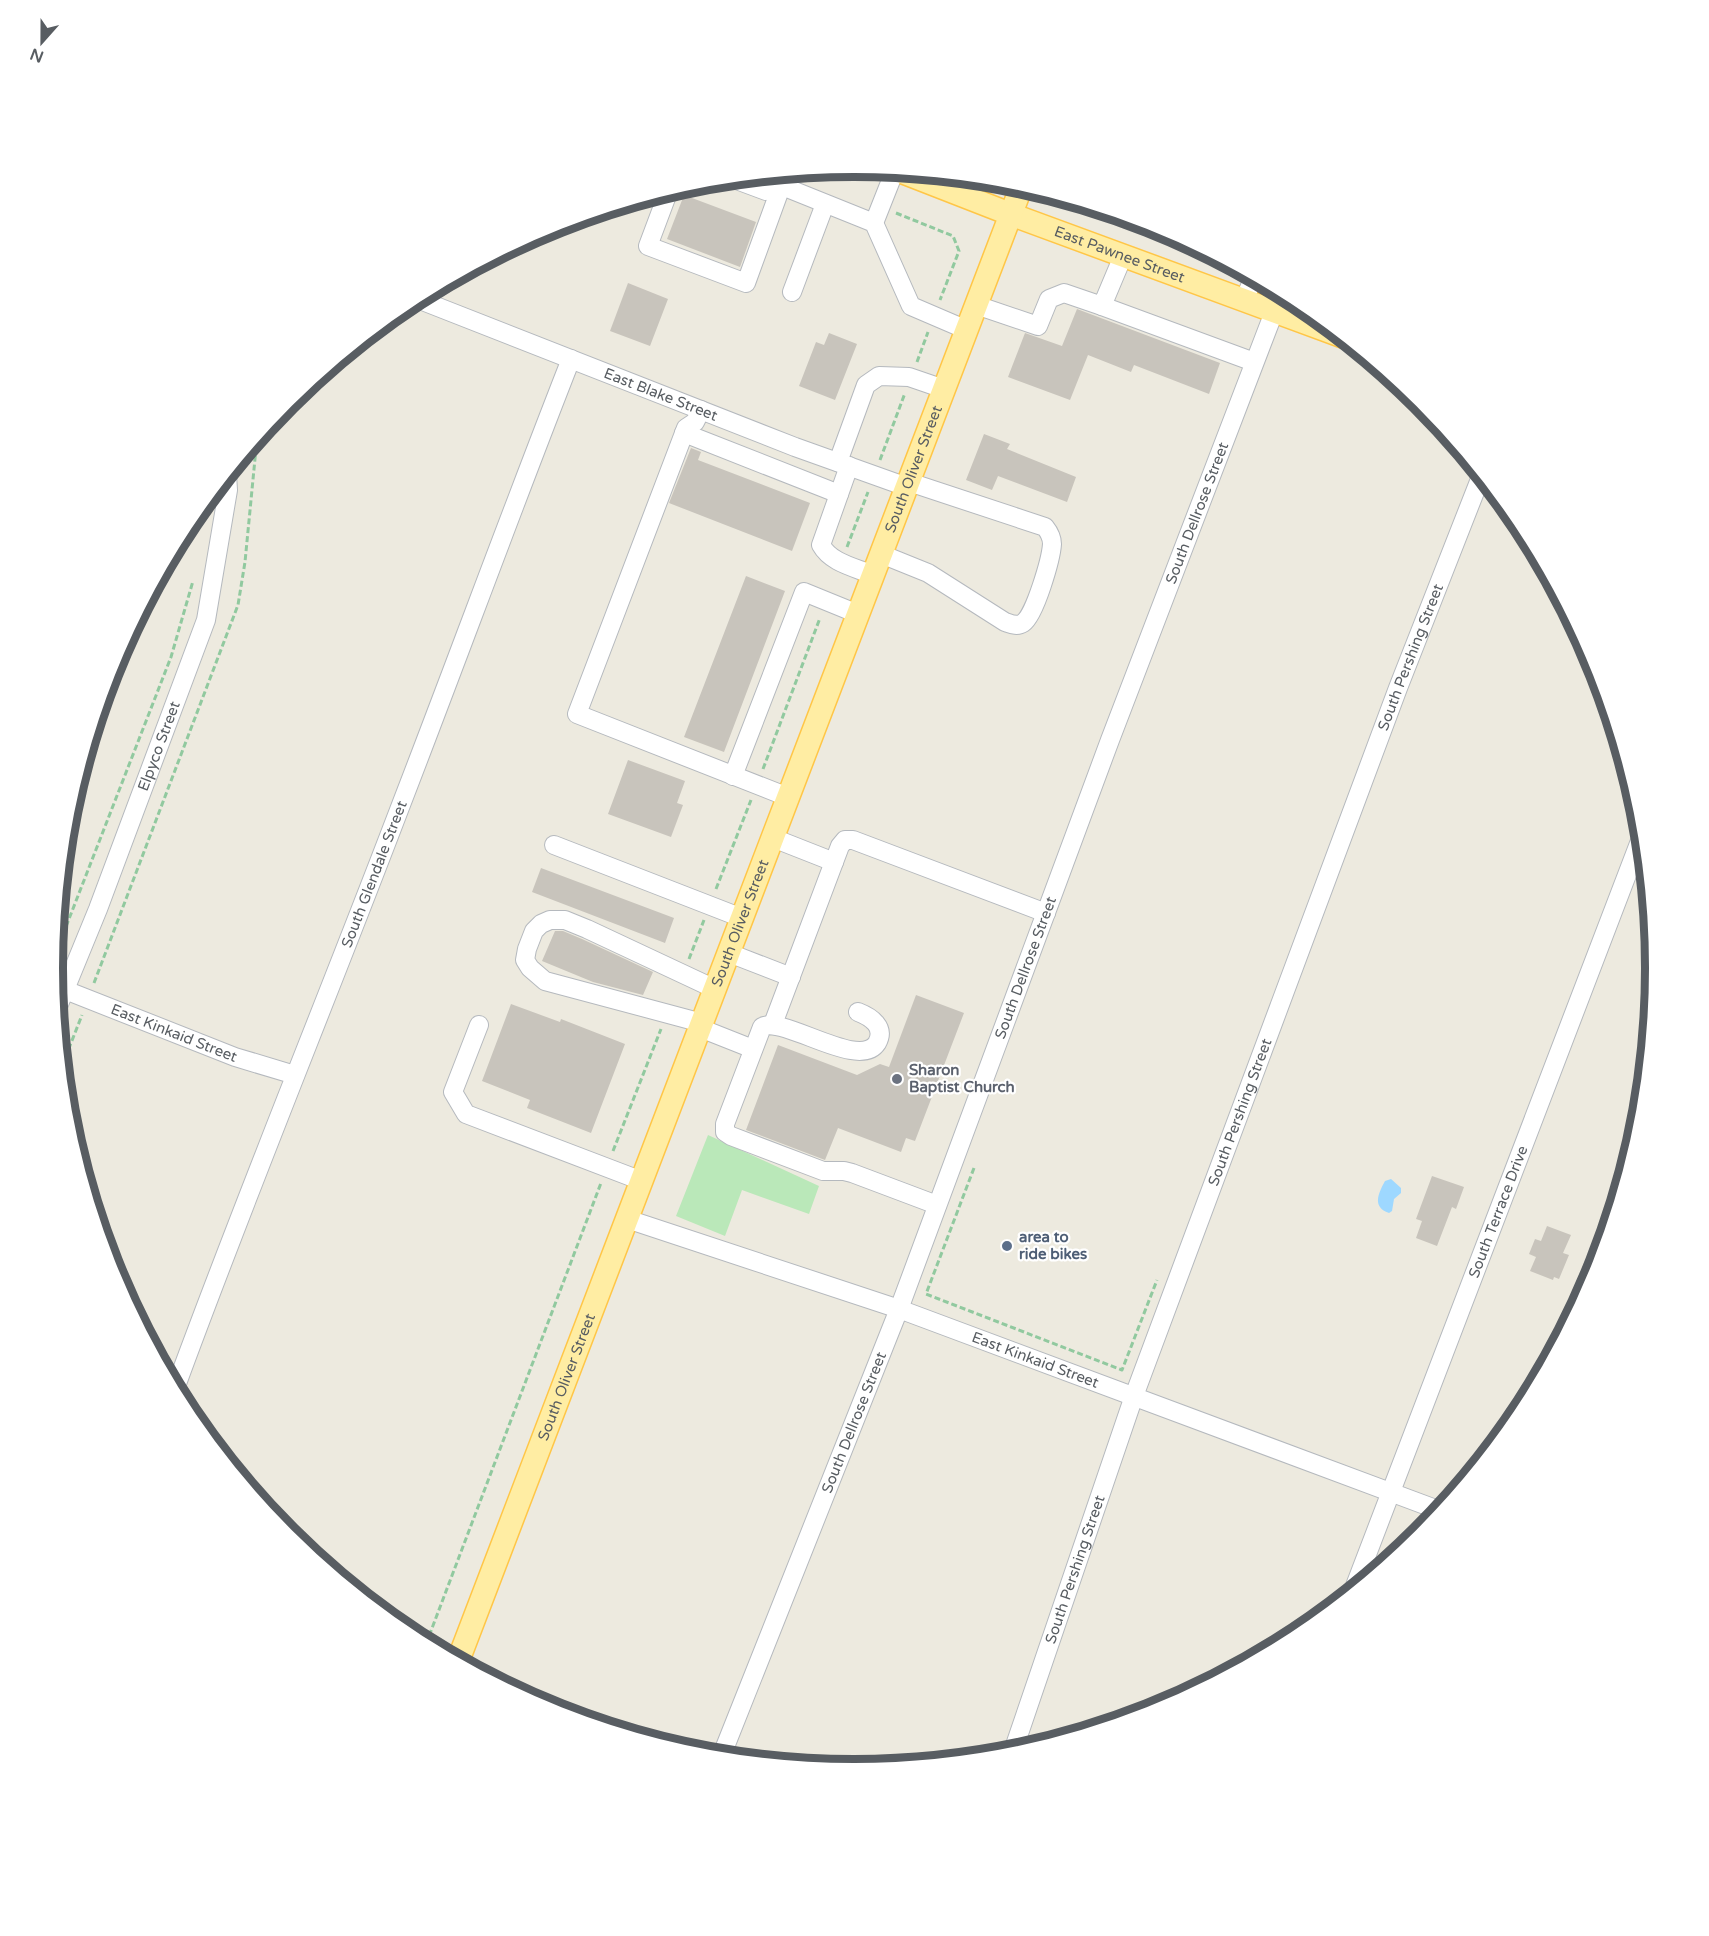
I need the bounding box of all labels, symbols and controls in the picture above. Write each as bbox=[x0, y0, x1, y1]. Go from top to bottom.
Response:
north arrow bbox=[12, 12, 72, 72]
text: N bbox=[27, 43, 47, 67]
street label: East Pawnee Street bbox=[1052, 222, 1187, 287]
street label: East Blake Street bbox=[601, 364, 720, 425]
street label: South Oliver Street bbox=[881, 403, 946, 535]
street label: South Dellrose Street bbox=[1162, 439, 1232, 586]
street label: South Pershing Street bbox=[1374, 581, 1447, 733]
street label: Elpyco Street bbox=[134, 698, 184, 794]
street label: South Glendale Street bbox=[338, 798, 411, 950]
street label: South Oliver Street bbox=[708, 857, 773, 989]
street label: South Dellrose Street bbox=[991, 894, 1060, 1041]
street label: East Kinkaid Street bbox=[108, 1000, 240, 1066]
street label: South Pershing Street bbox=[1204, 1036, 1276, 1189]
place label: Sharon Baptist Church bbox=[909, 1061, 1015, 1097]
marker: Sharon Baptist Church bbox=[890, 1072, 904, 1086]
street label: South Terrace Drive bbox=[1465, 1143, 1532, 1281]
place label: area to ride bikes bbox=[1019, 1228, 1087, 1263]
marker: area to ride bikes bbox=[1000, 1239, 1014, 1253]
street label: South Oliver Street bbox=[534, 1311, 599, 1443]
street label: East Kinkaid Street bbox=[969, 1328, 1102, 1392]
street label: South Dellrose Street bbox=[818, 1349, 890, 1496]
street label: South Pershing Street bbox=[1041, 1492, 1109, 1646]

